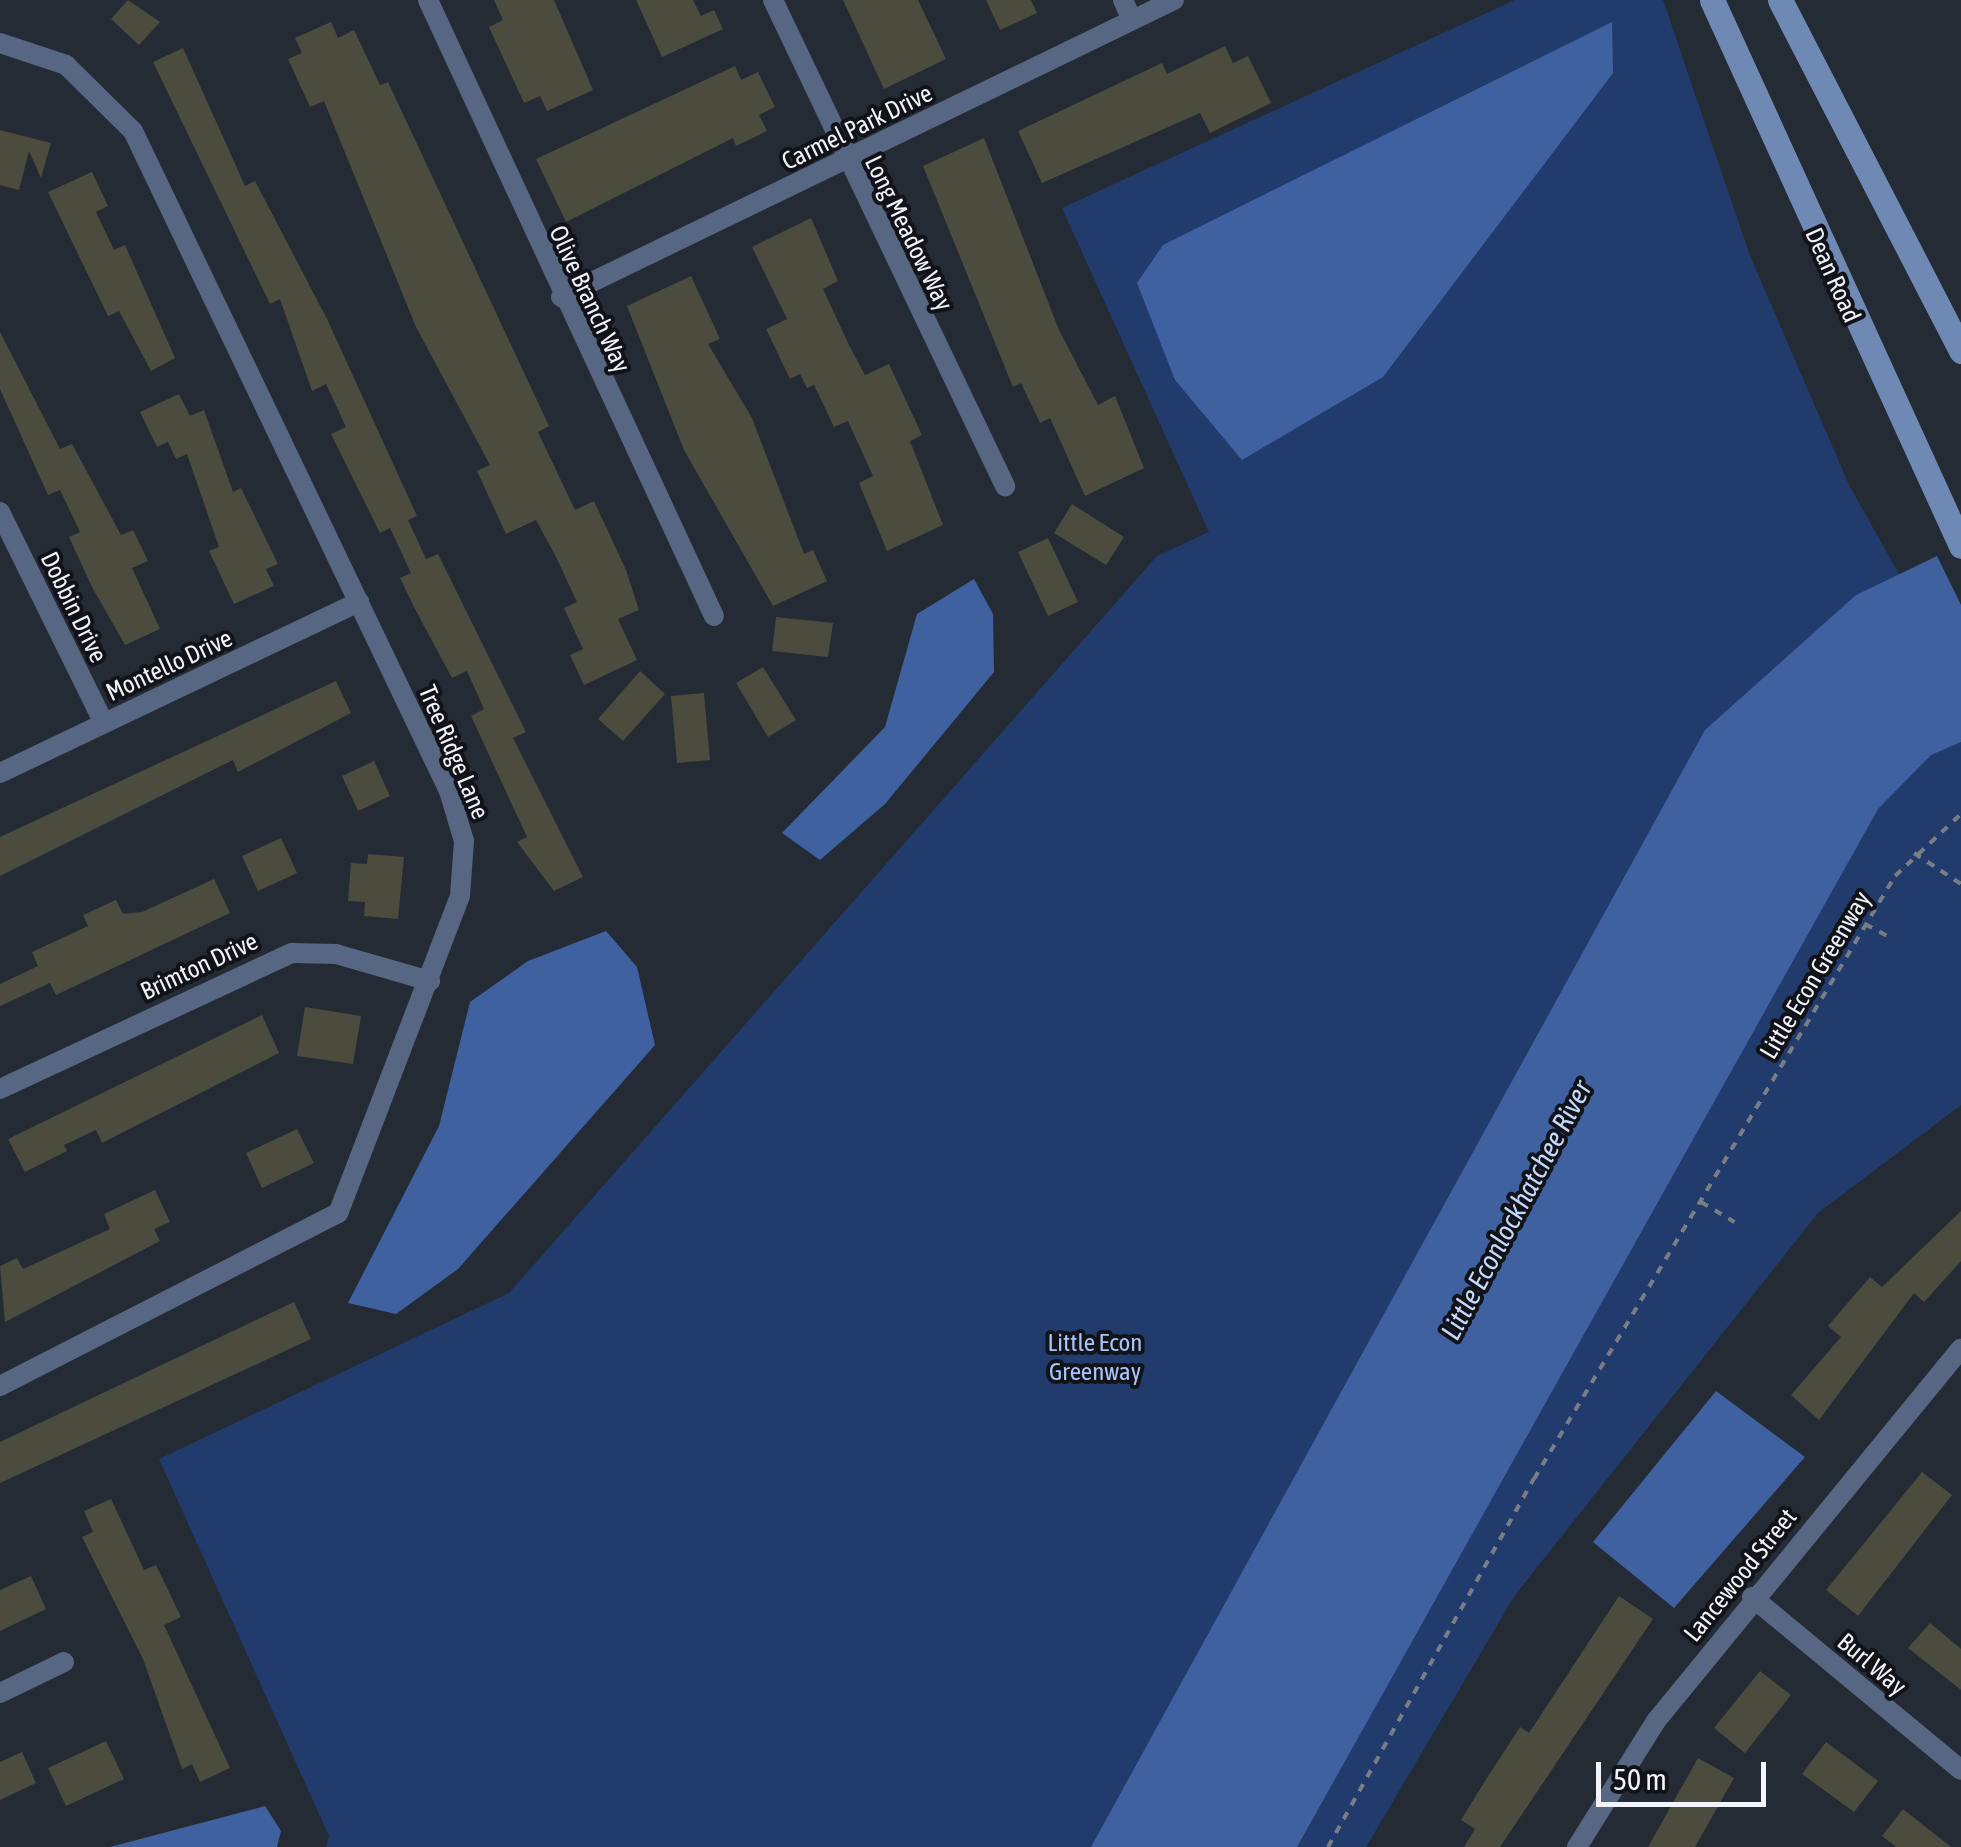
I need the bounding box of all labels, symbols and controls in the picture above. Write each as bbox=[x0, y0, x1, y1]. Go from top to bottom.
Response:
street label: Carmel Park Drive bbox=[777, 78, 937, 176]
street label: Long Meadow Way bbox=[859, 151, 959, 315]
street label: Olive Branch Way bbox=[543, 221, 637, 377]
street label: Dean Road bbox=[1799, 223, 1867, 327]
street label: Dobbin Drive bbox=[34, 547, 114, 667]
street label: Montello Drive bbox=[101, 623, 237, 707]
street label: Tree Ridge Lane bbox=[412, 680, 496, 824]
street label: Little Econ Greenway bbox=[1753, 886, 1877, 1064]
street label: Brimton Drive bbox=[136, 926, 262, 1006]
water label: Little Econlockhatchee River bbox=[1433, 1075, 1599, 1345]
park label: Little Econ Greenway bbox=[1048, 1328, 1142, 1387]
street label: Lancewood Street bbox=[1677, 1503, 1803, 1647]
street label: Burl Way bbox=[1831, 1627, 1913, 1701]
scale bar bbox=[1601, 1742, 1771, 1804]
text: 50 m bbox=[1613, 1762, 1667, 1796]

